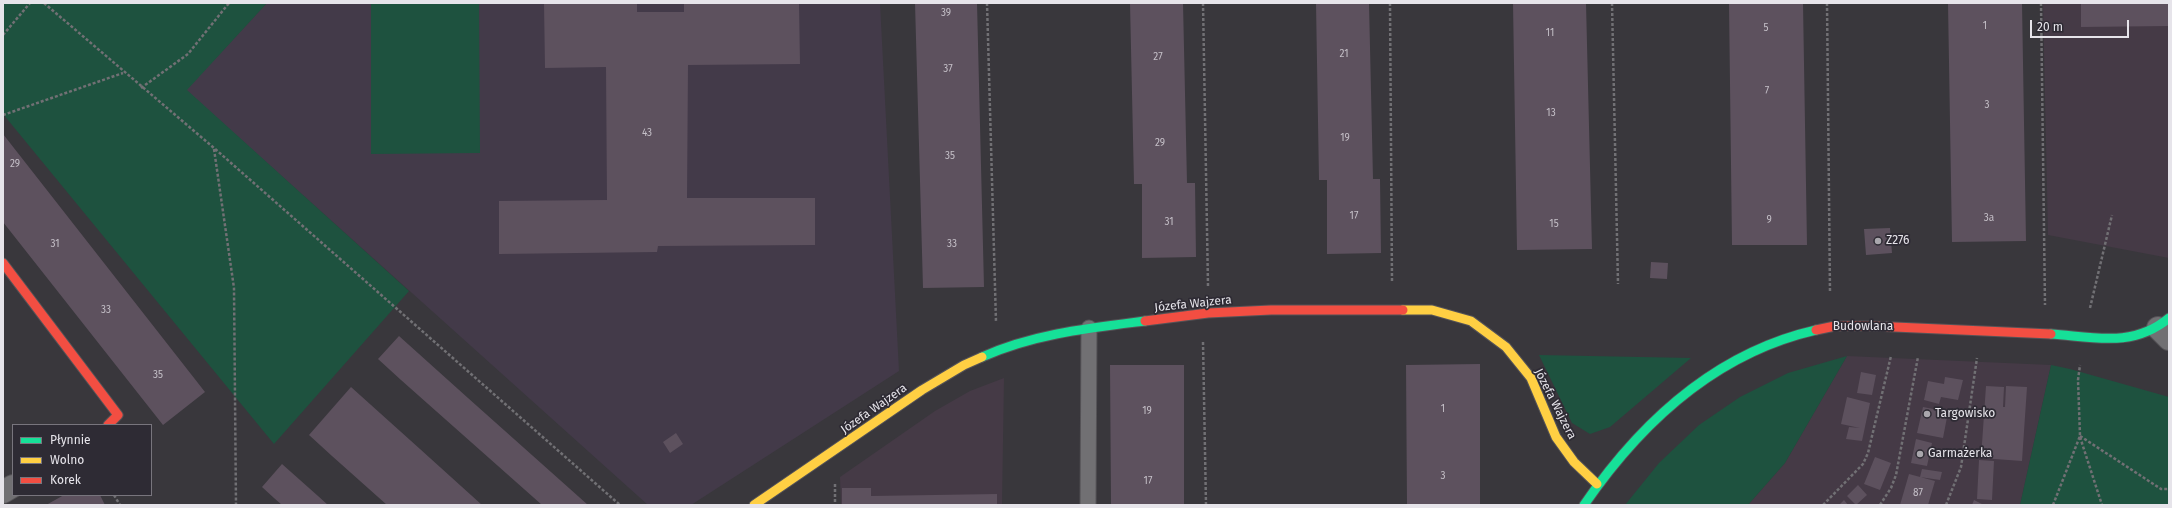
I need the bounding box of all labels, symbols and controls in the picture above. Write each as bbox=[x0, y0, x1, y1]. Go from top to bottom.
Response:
house number: 39 bbox=[941, 7, 951, 19]
scale bar bbox=[2032, 12, 2131, 38]
house number: 1 bbox=[1983, 20, 1987, 32]
text: 20 m bbox=[2037, 20, 2063, 34]
house number: 5 bbox=[1763, 22, 1769, 34]
house number: 11 bbox=[1546, 27, 1554, 39]
house number: 21 bbox=[1339, 48, 1349, 60]
house number: 27 bbox=[1153, 51, 1163, 63]
house number: 37 bbox=[943, 63, 953, 75]
house number: 7 bbox=[1765, 85, 1769, 97]
house number: 3 bbox=[1985, 99, 1989, 111]
house number: 13 bbox=[1546, 107, 1556, 119]
house number: 43 bbox=[642, 127, 652, 139]
house number: 19 bbox=[1340, 132, 1350, 144]
house number: 29 bbox=[1155, 137, 1165, 149]
house number: 35 bbox=[945, 150, 955, 162]
house number: 29 bbox=[10, 158, 20, 170]
house number: 17 bbox=[1350, 210, 1358, 222]
house number: 3a bbox=[1984, 212, 1994, 224]
house number: 9 bbox=[1766, 214, 1772, 226]
house number: 31 bbox=[1164, 216, 1174, 228]
house number: 15 bbox=[1549, 218, 1559, 230]
place label: Z276 bbox=[1886, 234, 1909, 248]
marker: Z276 bbox=[1873, 236, 1883, 246]
house number: 31 bbox=[50, 238, 60, 250]
house number: 33 bbox=[947, 238, 957, 250]
street label: Józefa Wajzera bbox=[1154, 293, 1232, 315]
house number: 33 bbox=[101, 304, 111, 316]
street label: Budowlana bbox=[1833, 320, 1893, 334]
street label: Józefa Wajzera bbox=[1531, 366, 1579, 442]
house number: 35 bbox=[153, 369, 163, 381]
street label: Józefa Wajzera bbox=[838, 381, 910, 437]
house number: 1 bbox=[1441, 403, 1445, 415]
house number: 19 bbox=[1142, 405, 1152, 417]
place label: Targowisko bbox=[1935, 407, 1995, 421]
marker: Targowisko bbox=[1922, 409, 1932, 419]
legend bbox=[12, 424, 152, 496]
text: Płynnie bbox=[50, 433, 91, 447]
place label: Garmażerka bbox=[1928, 447, 1992, 461]
marker: Garmażerka bbox=[1915, 449, 1925, 459]
text: Wolno bbox=[50, 453, 84, 467]
house number: 3 bbox=[1441, 470, 1445, 482]
text: Korek bbox=[50, 473, 81, 487]
house number: 17 bbox=[1144, 475, 1152, 487]
house number: 87 bbox=[1913, 487, 1923, 499]

